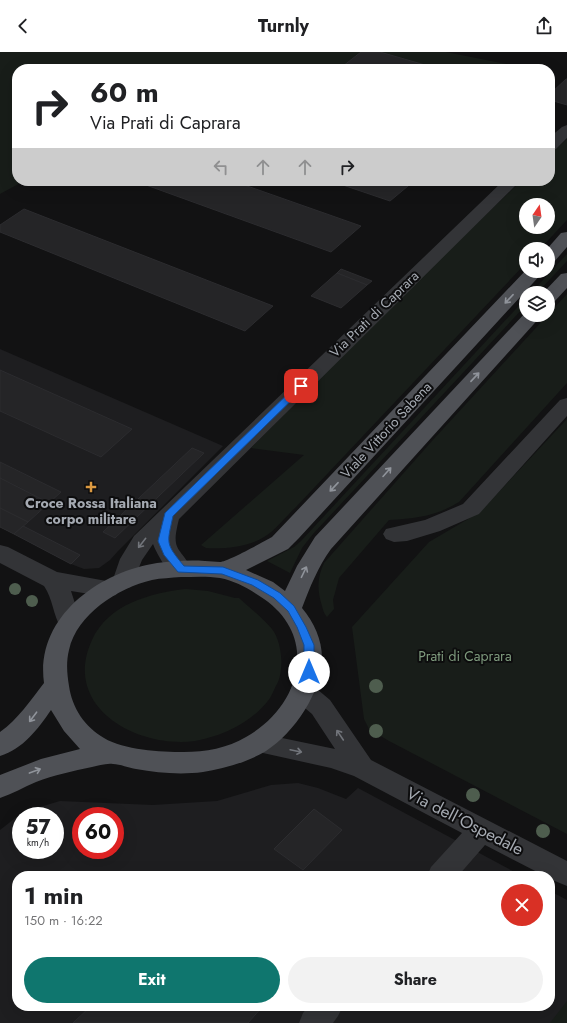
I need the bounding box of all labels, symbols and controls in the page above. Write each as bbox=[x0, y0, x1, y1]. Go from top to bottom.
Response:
text: Turnly bbox=[258, 13, 309, 39]
icon: back bbox=[12, 15, 34, 37]
icon: share bbox=[533, 15, 555, 37]
text: 60 m bbox=[90, 72, 159, 113]
icon: right bbox=[24, 80, 76, 132]
text: Via Prati di Caprara bbox=[90, 110, 241, 136]
icon: left bbox=[210, 156, 232, 178]
icon: ahead bbox=[252, 156, 274, 178]
icon: ahead bbox=[294, 156, 316, 178]
icon: right bbox=[336, 156, 358, 178]
north arrow bbox=[519, 198, 555, 234]
map controls bbox=[519, 198, 555, 322]
button: sound bbox=[519, 242, 555, 278]
street label: Via Prati di Caprara bbox=[325, 266, 423, 362]
button: layers bbox=[519, 286, 555, 322]
one-way arrow bbox=[505, 294, 514, 304]
pin bbox=[284, 369, 318, 403]
one-way arrow bbox=[471, 372, 480, 382]
icon: arrive bbox=[290, 375, 312, 397]
street label: Viale Vittorio Sabena bbox=[336, 377, 436, 483]
one-way arrow bbox=[383, 467, 392, 478]
marker: Croce Rossa Italiana corpo militare bbox=[85, 481, 97, 493]
one-way arrow bbox=[329, 482, 339, 492]
place label: Croce Rossa Italiana corpo militare bbox=[25, 493, 157, 529]
one-way arrow bbox=[138, 537, 146, 548]
one-way arrow bbox=[301, 566, 308, 578]
park label: Prati di Caprara bbox=[418, 646, 512, 666]
position arrow bbox=[288, 651, 330, 693]
one-way arrow bbox=[28, 711, 37, 722]
one-way arrow bbox=[336, 730, 344, 741]
one-way arrow bbox=[289, 747, 302, 755]
one-way arrow bbox=[29, 766, 41, 774]
street label: Via dell'Ospedale bbox=[402, 781, 528, 861]
speed limit sign: 60 bbox=[72, 807, 124, 859]
text: 57 bbox=[26, 813, 50, 842]
text: km/h bbox=[27, 835, 49, 850]
text: 1 min bbox=[24, 878, 84, 913]
button: close bbox=[501, 884, 543, 926]
text: 150 m · 16:22 bbox=[24, 911, 103, 930]
button: Exit bbox=[24, 957, 280, 1003]
button: Share bbox=[288, 957, 543, 1003]

